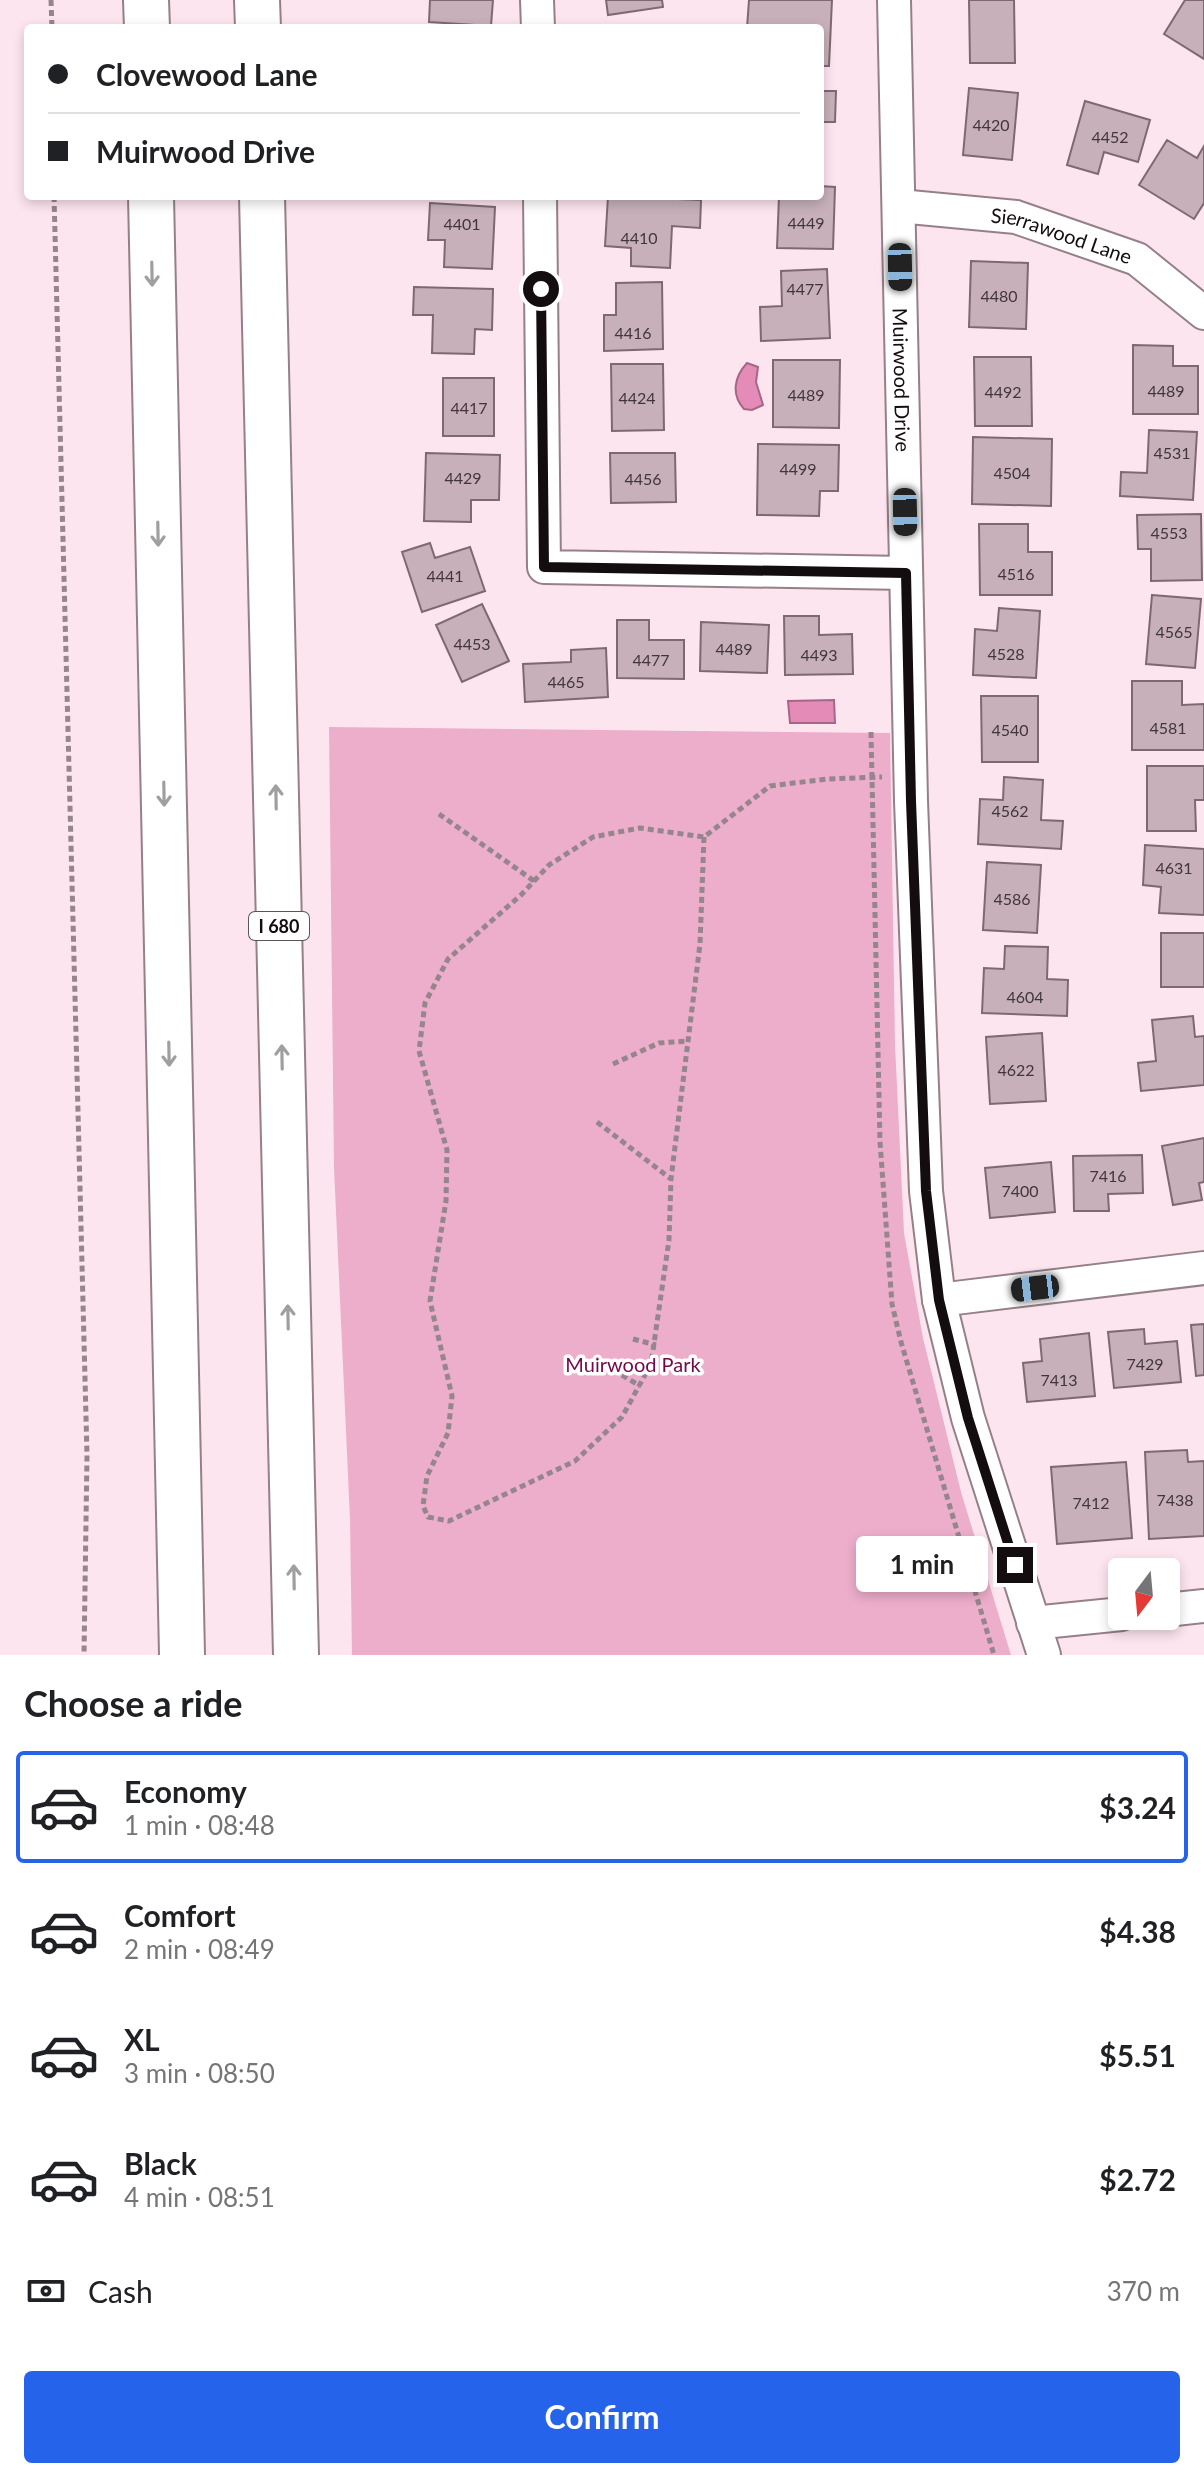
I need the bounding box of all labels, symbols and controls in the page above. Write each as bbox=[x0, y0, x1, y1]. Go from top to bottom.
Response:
text: Clovewood Lane bbox=[96, 56, 318, 92]
house number: 4420 bbox=[972, 115, 1010, 134]
house number: 4452 bbox=[1091, 127, 1129, 146]
text: Muirwood Drive bbox=[96, 133, 315, 169]
street label: Sierrawood Lane bbox=[990, 203, 1135, 268]
house number: 4449 bbox=[787, 213, 825, 232]
house number: 4401 bbox=[443, 214, 481, 233]
house number: 4410 bbox=[620, 228, 658, 247]
car bbox=[888, 243, 912, 291]
one-way arrow bbox=[145, 260, 160, 287]
route start bbox=[523, 271, 559, 307]
house number: 4477 bbox=[786, 279, 824, 298]
house number: 4480 bbox=[980, 286, 1018, 305]
street label: Muirwood Drive bbox=[889, 308, 916, 452]
house number: 4416 bbox=[614, 323, 652, 342]
house number: 4489 bbox=[1147, 381, 1185, 400]
house number: 4492 bbox=[984, 382, 1022, 401]
house number: 4489 bbox=[787, 385, 825, 404]
house number: 4424 bbox=[618, 388, 656, 407]
house number: 4417 bbox=[450, 398, 488, 417]
house number: 4531 bbox=[1153, 443, 1191, 462]
house number: 4499 bbox=[779, 459, 817, 478]
house number: 4504 bbox=[993, 463, 1031, 482]
house number: 4429 bbox=[444, 468, 482, 487]
house number: 4456 bbox=[624, 469, 662, 488]
car bbox=[893, 488, 917, 536]
one-way arrow bbox=[150, 520, 166, 547]
house number: 4553 bbox=[1150, 523, 1188, 542]
house number: 4516 bbox=[997, 564, 1035, 583]
house number: 4441 bbox=[426, 566, 464, 585]
house number: 4565 bbox=[1155, 622, 1193, 641]
house number: 4453 bbox=[453, 634, 491, 653]
house number: 4489 bbox=[715, 639, 753, 658]
house number: 4528 bbox=[987, 644, 1025, 663]
house number: 4493 bbox=[800, 645, 838, 664]
house number: 4477 bbox=[632, 650, 670, 669]
house number: 4465 bbox=[547, 672, 585, 691]
house number: 4581 bbox=[1149, 718, 1187, 737]
house number: 4540 bbox=[991, 720, 1029, 739]
one-way arrow bbox=[156, 780, 171, 807]
one-way arrow bbox=[268, 784, 284, 811]
house number: 4562 bbox=[991, 801, 1029, 820]
house number: 4631 bbox=[1155, 858, 1193, 877]
house number: 4586 bbox=[993, 889, 1031, 908]
road number: I 680 bbox=[249, 912, 309, 940]
house number: 4604 bbox=[1006, 987, 1044, 1006]
one-way arrow bbox=[162, 1040, 177, 1067]
one-way arrow bbox=[274, 1044, 290, 1071]
house number: 4622 bbox=[997, 1060, 1035, 1079]
house number: 7416 bbox=[1089, 1166, 1127, 1185]
house number: 7400 bbox=[1001, 1181, 1039, 1200]
car bbox=[1010, 1273, 1060, 1303]
one-way arrow bbox=[281, 1304, 296, 1331]
park label: Muirwood Park bbox=[565, 1352, 701, 1376]
house number: 7429 bbox=[1126, 1354, 1164, 1373]
house number: 7413 bbox=[1040, 1370, 1078, 1389]
house number: 7438 bbox=[1156, 1490, 1194, 1509]
house number: 7412 bbox=[1072, 1493, 1110, 1512]
callout: 1 min bbox=[855, 1537, 987, 1593]
route end bbox=[997, 1547, 1033, 1583]
text: 1 min bbox=[890, 1548, 954, 1580]
north arrow bbox=[1108, 1558, 1180, 1630]
map controls bbox=[1108, 1558, 1180, 1630]
one-way arrow bbox=[287, 1564, 302, 1591]
text: Choose a ride bbox=[24, 1681, 243, 1725]
icon: car bbox=[28, 1771, 100, 1843]
text: Economy bbox=[124, 1773, 247, 1809]
text: $3.24 bbox=[1099, 1789, 1176, 1825]
text: 1 min · 08:48 bbox=[124, 1809, 275, 1841]
icon: car bbox=[28, 1895, 100, 1967]
text: Comfort bbox=[124, 1897, 236, 1933]
text: $4.38 bbox=[1099, 1913, 1176, 1949]
text: 2 min · 08:49 bbox=[124, 1933, 275, 1965]
icon: car bbox=[28, 2019, 100, 2091]
text: XL bbox=[124, 2021, 160, 2057]
text: $5.51 bbox=[1099, 2037, 1176, 2073]
text: 3 min · 08:50 bbox=[124, 2057, 275, 2089]
icon: car bbox=[28, 2143, 100, 2215]
text: Black bbox=[124, 2145, 197, 2181]
text: $2.72 bbox=[1099, 2161, 1176, 2197]
text: 4 min · 08:51 bbox=[124, 2181, 275, 2213]
icon: cash bbox=[24, 2269, 68, 2313]
text: Cash bbox=[88, 2273, 153, 2309]
text: 370 m bbox=[1107, 2275, 1180, 2307]
button: Confirm bbox=[24, 2371, 1180, 2463]

